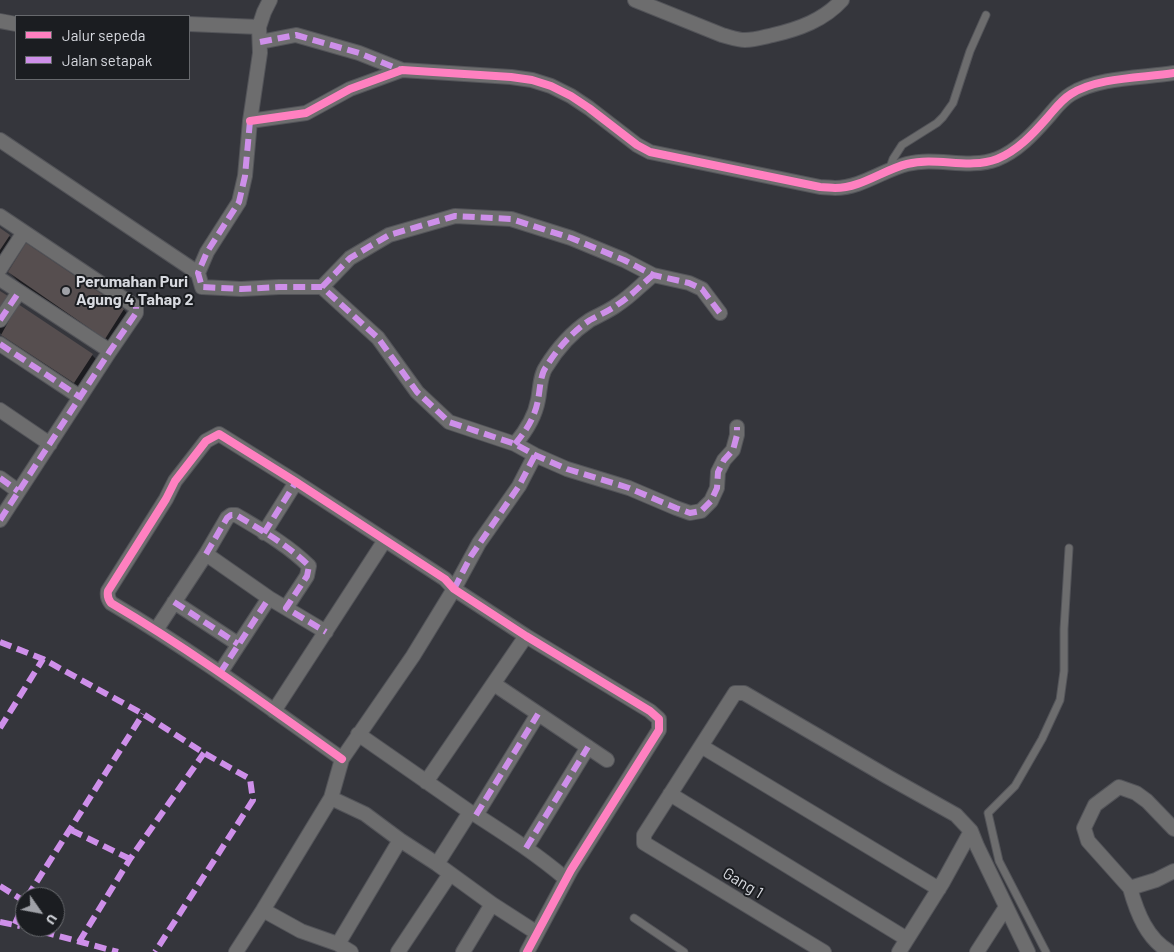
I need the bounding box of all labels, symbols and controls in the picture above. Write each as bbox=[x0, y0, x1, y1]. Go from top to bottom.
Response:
legend bbox=[15, 15, 190, 80]
text: Jalur sepeda bbox=[62, 26, 146, 44]
text: Jalan setapak bbox=[62, 51, 152, 69]
place label: Perumahan Puri Agung 4 Tahap 2 bbox=[76, 272, 193, 310]
marker: Perumahan Puri Agung 4 Tahap 2 bbox=[60, 285, 72, 297]
street label: Gang 1 bbox=[719, 863, 767, 903]
north arrow bbox=[15, 887, 65, 937]
text: U bbox=[43, 912, 62, 928]

